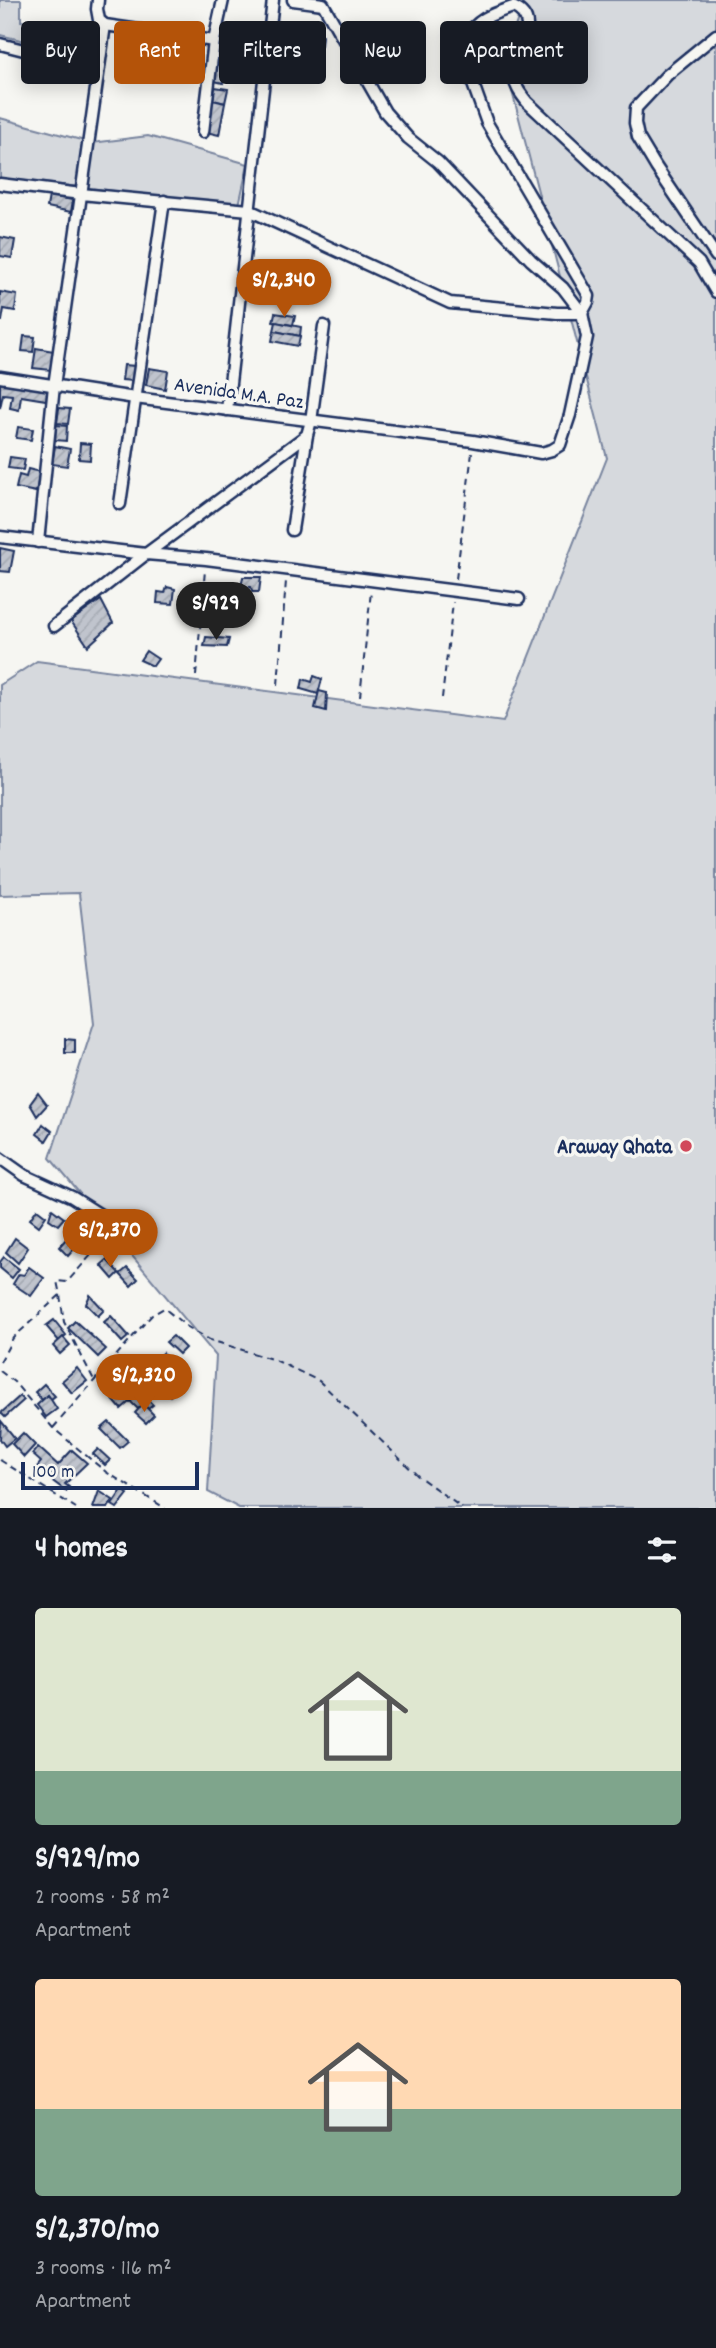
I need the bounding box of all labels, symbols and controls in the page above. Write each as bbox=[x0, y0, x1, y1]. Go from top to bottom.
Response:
chip: Buy bbox=[21, 21, 100, 84]
chip: Rent bbox=[114, 21, 205, 84]
chip: Filters bbox=[219, 21, 326, 84]
chip: New bbox=[340, 21, 426, 84]
chip: Apartment bbox=[440, 21, 588, 84]
pin: S/2,340 bbox=[219, 260, 349, 319]
text: S/2,340 bbox=[252, 265, 316, 298]
street label: Avenida M.A. Paz bbox=[172, 371, 305, 419]
pin: S/929 bbox=[167, 582, 265, 642]
text: S/929 bbox=[192, 588, 240, 621]
place label: Araway Qhata bbox=[557, 1134, 673, 1164]
marker: Araway Qhata bbox=[678, 1138, 694, 1154]
pin: S/2,370 bbox=[45, 1210, 175, 1269]
text: S/2,370 bbox=[79, 1215, 141, 1248]
pin: S/2,320 bbox=[79, 1354, 209, 1414]
text: S/2,320 bbox=[112, 1360, 176, 1393]
scale bar bbox=[21, 1459, 200, 1491]
text: 100 m bbox=[32, 1460, 74, 1487]
text: 4 homes bbox=[35, 1529, 128, 1572]
icon: filters bbox=[643, 1531, 681, 1569]
icon: home bbox=[295, 1653, 421, 1779]
text: S/929/mo bbox=[35, 1839, 140, 1882]
text: 2 rooms · 58 m² bbox=[35, 1882, 170, 1915]
text: Apartment bbox=[35, 1915, 131, 1948]
icon: home bbox=[295, 2024, 421, 2150]
text: S/2,370/mo bbox=[35, 2210, 159, 2253]
text: 3 rooms · 116 m² bbox=[35, 2253, 172, 2286]
text: Apartment bbox=[35, 2286, 131, 2319]

